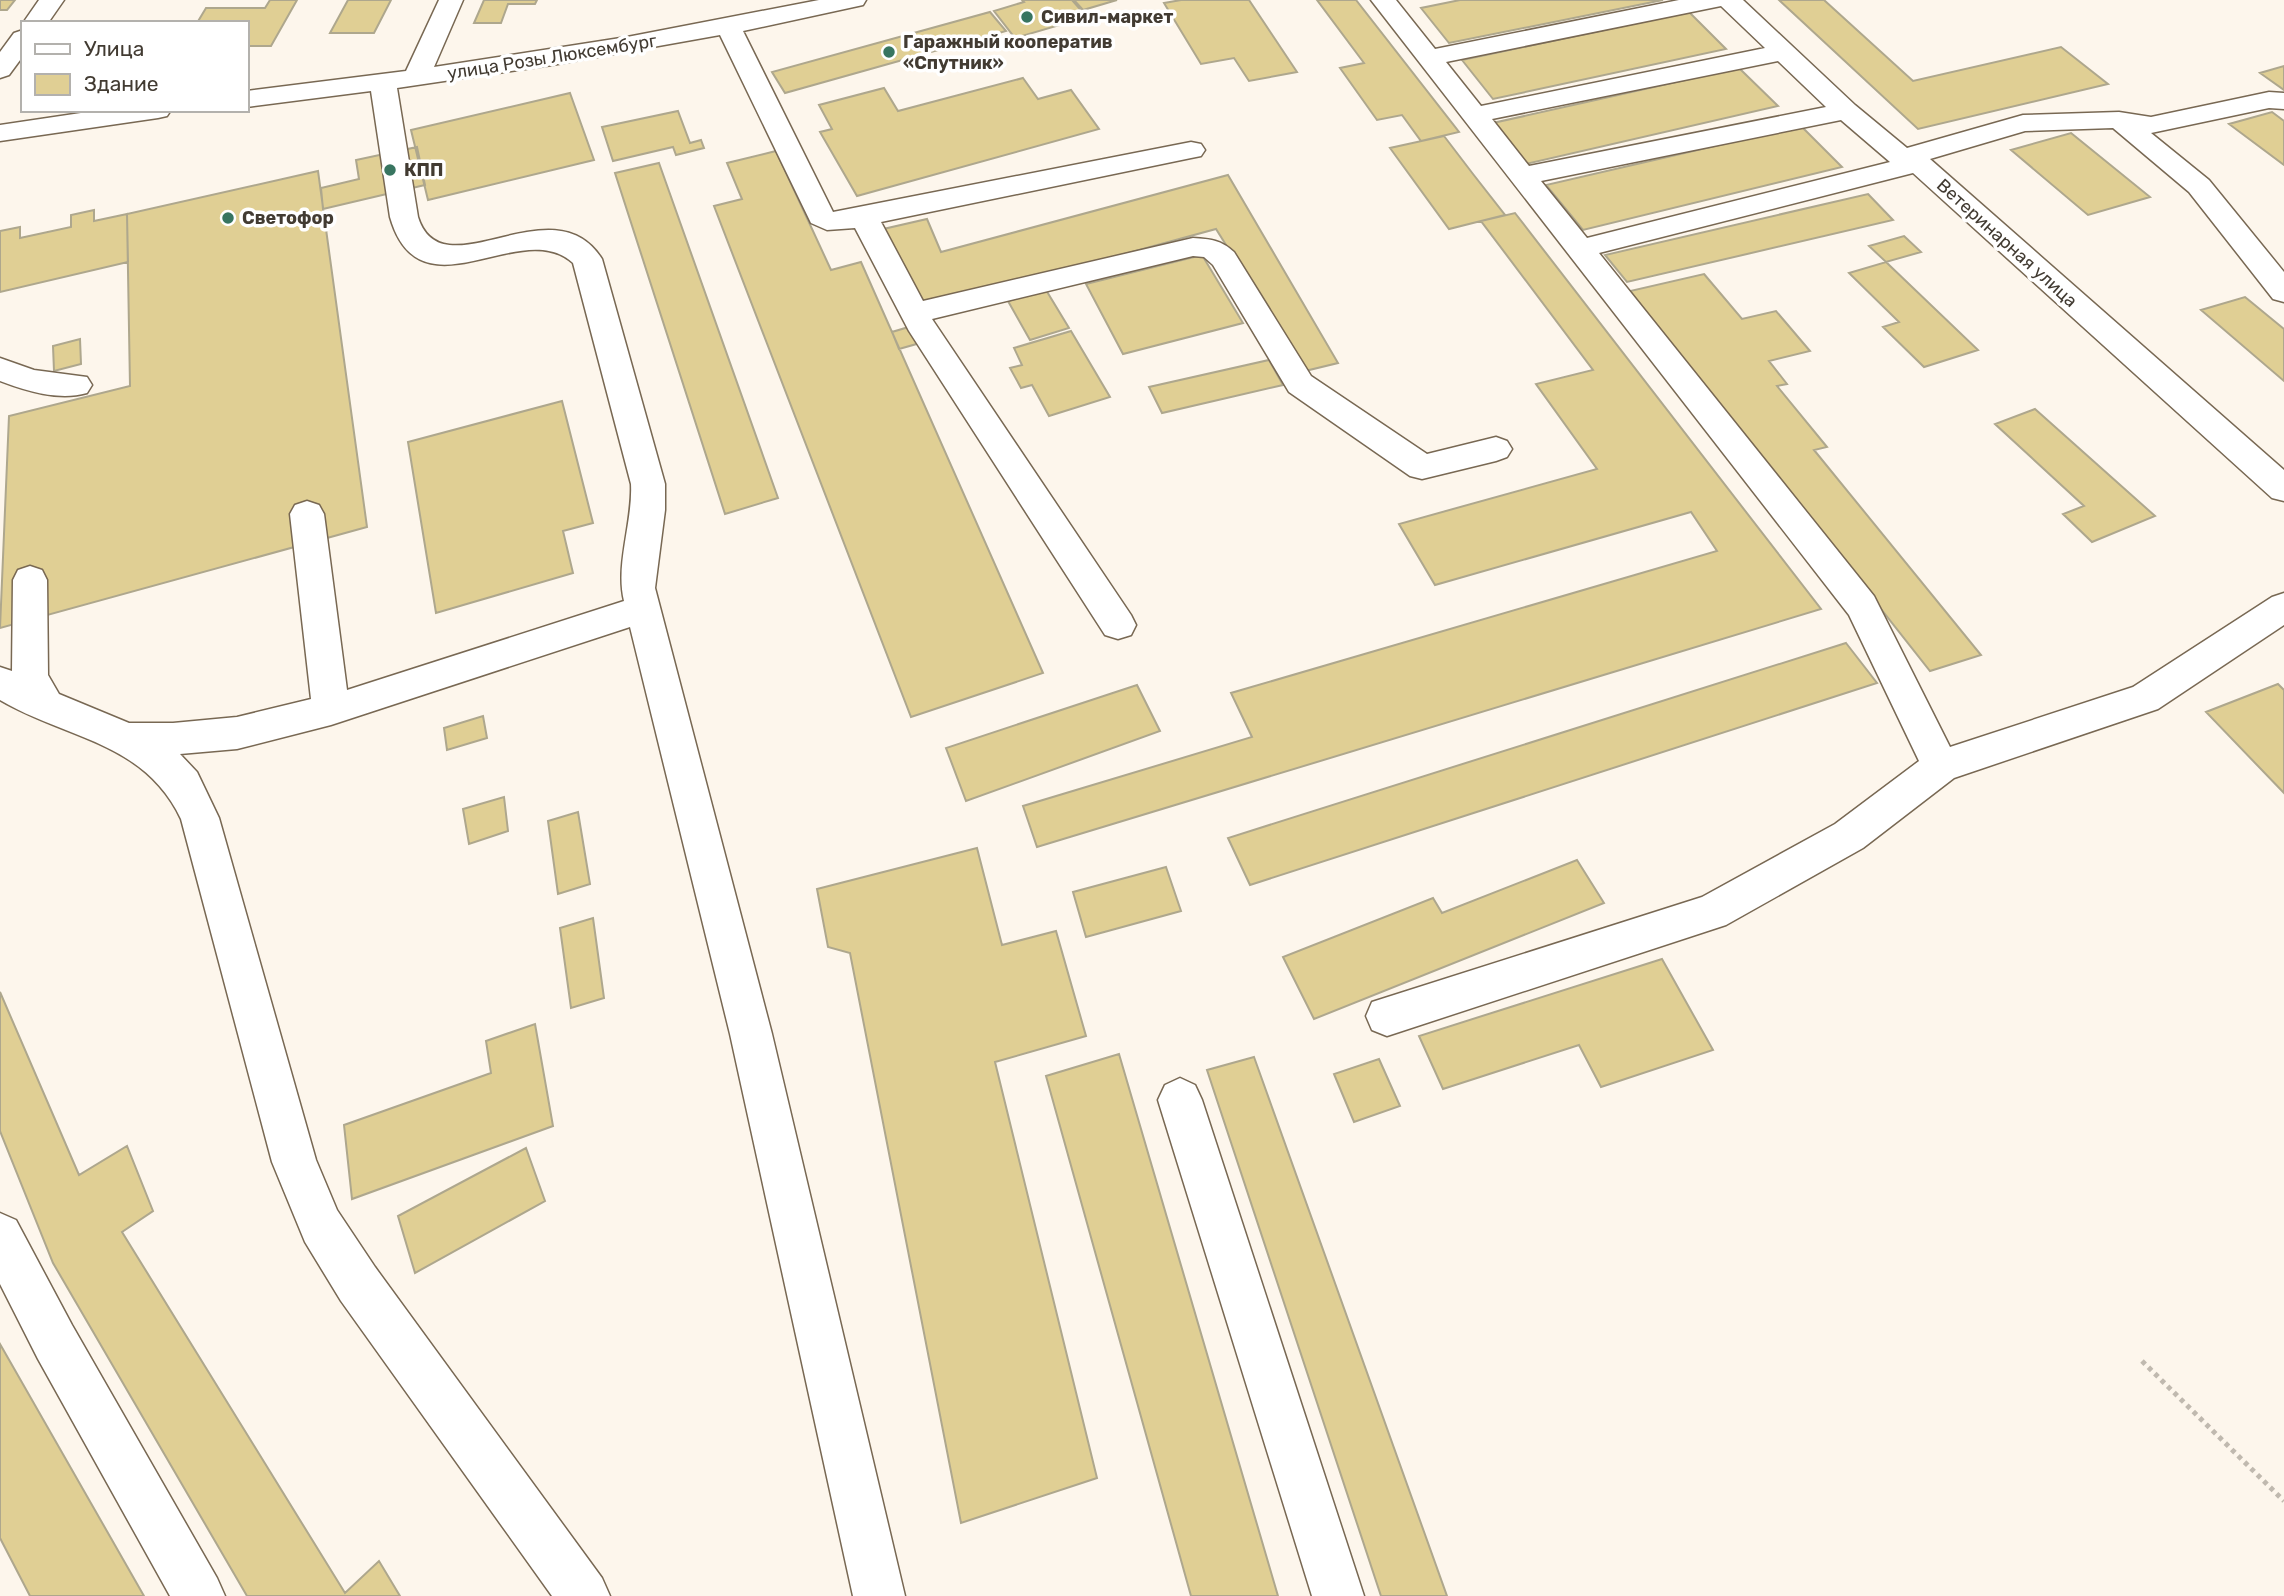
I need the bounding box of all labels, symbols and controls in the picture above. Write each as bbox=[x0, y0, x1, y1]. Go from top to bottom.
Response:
place label: Сивил-маркет bbox=[1041, 6, 1174, 28]
marker: Сивил-маркет bbox=[1019, 9, 1035, 25]
legend bbox=[21, 21, 248, 112]
street label: улица Розы Люксембург bbox=[446, 30, 659, 84]
place label: Гаражный кооператив «Спутник» bbox=[903, 31, 1113, 74]
text: Улица bbox=[84, 36, 144, 61]
marker: Гаражный кооператив «Спутник» bbox=[881, 44, 897, 60]
text: Здание bbox=[84, 71, 159, 96]
place label: КПП bbox=[404, 159, 443, 181]
marker: КПП bbox=[382, 162, 398, 178]
street label: Ветеринарная улица bbox=[1932, 174, 2082, 312]
place label: Светофор bbox=[242, 207, 334, 229]
marker: Светофор bbox=[220, 210, 236, 226]

